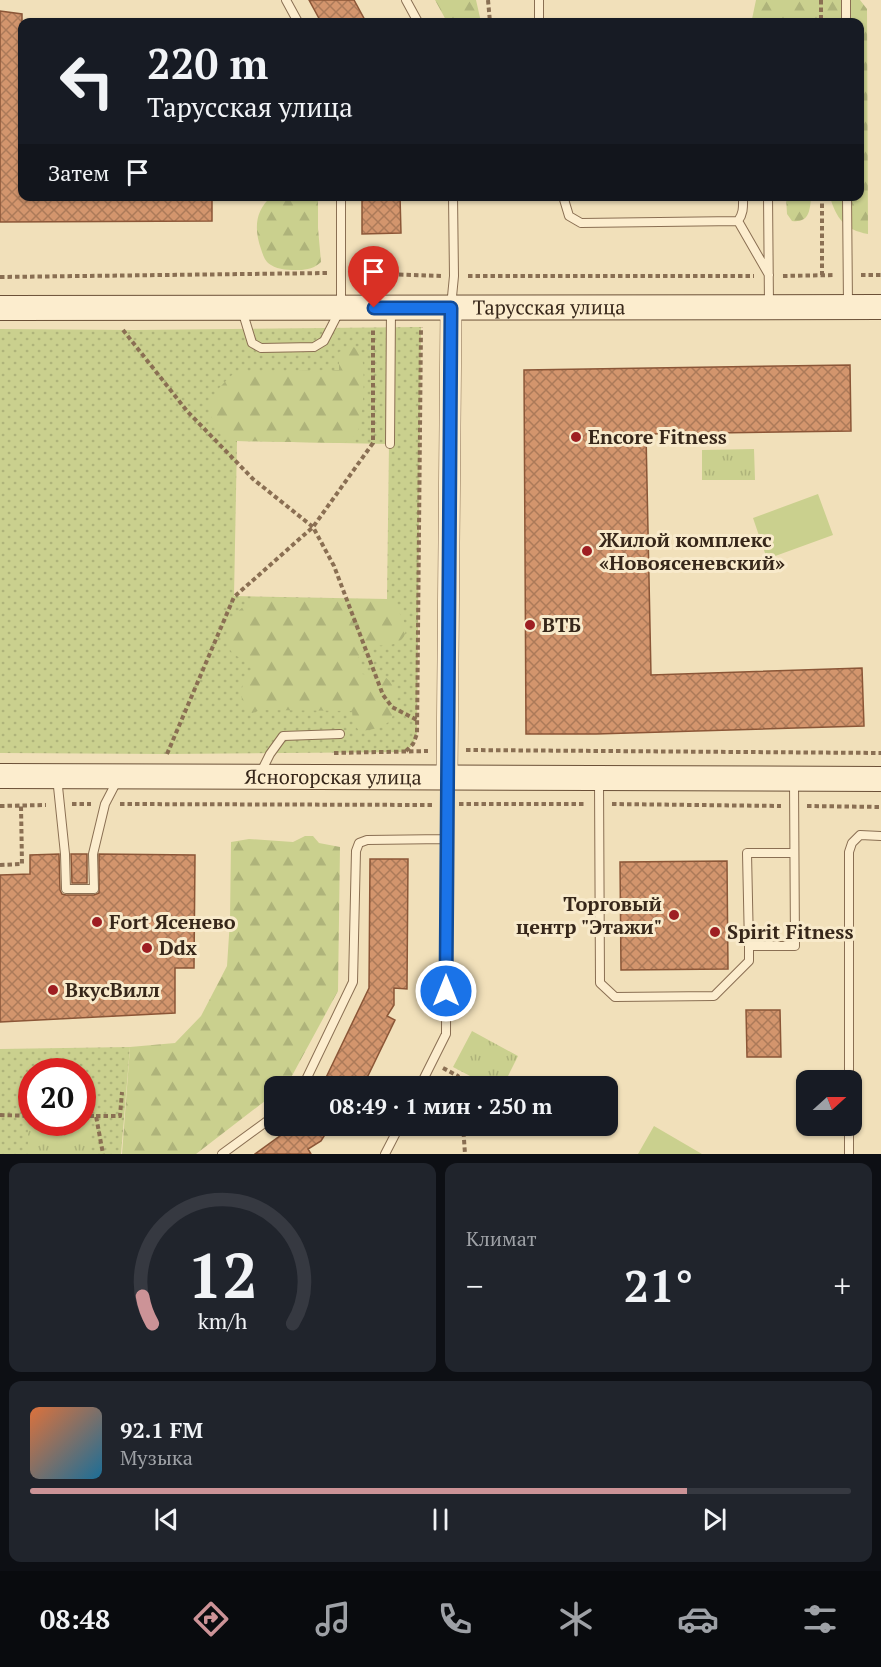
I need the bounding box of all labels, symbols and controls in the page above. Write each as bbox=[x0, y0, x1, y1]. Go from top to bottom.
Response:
text: 220 m bbox=[147, 35, 268, 91]
icon: left bbox=[48, 42, 126, 120]
text: Тарусская улица bbox=[147, 89, 353, 125]
icon: arrive bbox=[121, 156, 154, 189]
text: Затем bbox=[48, 158, 109, 187]
pin bbox=[348, 246, 399, 308]
icon: arrive bbox=[357, 255, 390, 288]
street label: Тарусская улица bbox=[473, 293, 625, 320]
place label: Encore Fitness bbox=[588, 423, 727, 450]
marker: Encore Fitness bbox=[569, 430, 583, 444]
place label: Жилой комплекс «Новоясеневский» bbox=[599, 526, 785, 576]
marker: Жилой комплекс «Новоясеневский» bbox=[580, 544, 594, 558]
place label: ВТБ bbox=[542, 611, 581, 638]
marker: ВТБ bbox=[523, 618, 537, 632]
street label: Ясногорская улица bbox=[244, 763, 422, 790]
place label: Торговый центр "Этажи" bbox=[516, 890, 662, 940]
place label: Fort Ясенево bbox=[109, 908, 236, 935]
marker: Торговый центр "Этажи" bbox=[667, 908, 681, 922]
marker: Fort Ясенево bbox=[90, 915, 104, 929]
place label: Spirit Fitness bbox=[727, 918, 853, 945]
marker: Spirit Fitness bbox=[708, 925, 722, 939]
place label: Ddx bbox=[159, 934, 197, 961]
marker: Ddx bbox=[140, 941, 154, 955]
position arrow bbox=[414, 959, 478, 1023]
place label: ВкусВилл bbox=[65, 976, 160, 1003]
marker: ВкусВилл bbox=[46, 983, 60, 997]
speed limit sign: 20 bbox=[18, 1058, 96, 1136]
north arrow bbox=[796, 1070, 862, 1136]
map controls bbox=[796, 1070, 862, 1136]
text: 08:49 · 1 мин · 250 m bbox=[330, 1091, 552, 1120]
text: Климат bbox=[466, 1225, 537, 1252]
text: 12 bbox=[187, 1233, 258, 1316]
text: 21° bbox=[624, 1255, 693, 1315]
text: − bbox=[466, 1264, 484, 1307]
text: + bbox=[833, 1264, 851, 1307]
text: km/h bbox=[198, 1308, 248, 1336]
text: 92.1 FM bbox=[120, 1415, 203, 1444]
text: Музыка bbox=[120, 1444, 193, 1471]
icon: previous bbox=[150, 1503, 183, 1536]
icon: pause bbox=[424, 1503, 457, 1536]
icon: next bbox=[698, 1503, 731, 1536]
icon: directions bbox=[190, 1598, 232, 1640]
icon: music bbox=[312, 1598, 354, 1640]
icon: phone bbox=[434, 1598, 476, 1640]
icon: climate bbox=[555, 1598, 597, 1640]
icon: car bbox=[677, 1598, 719, 1640]
icon: filters bbox=[799, 1598, 841, 1640]
text: 08:48 bbox=[40, 1601, 110, 1637]

